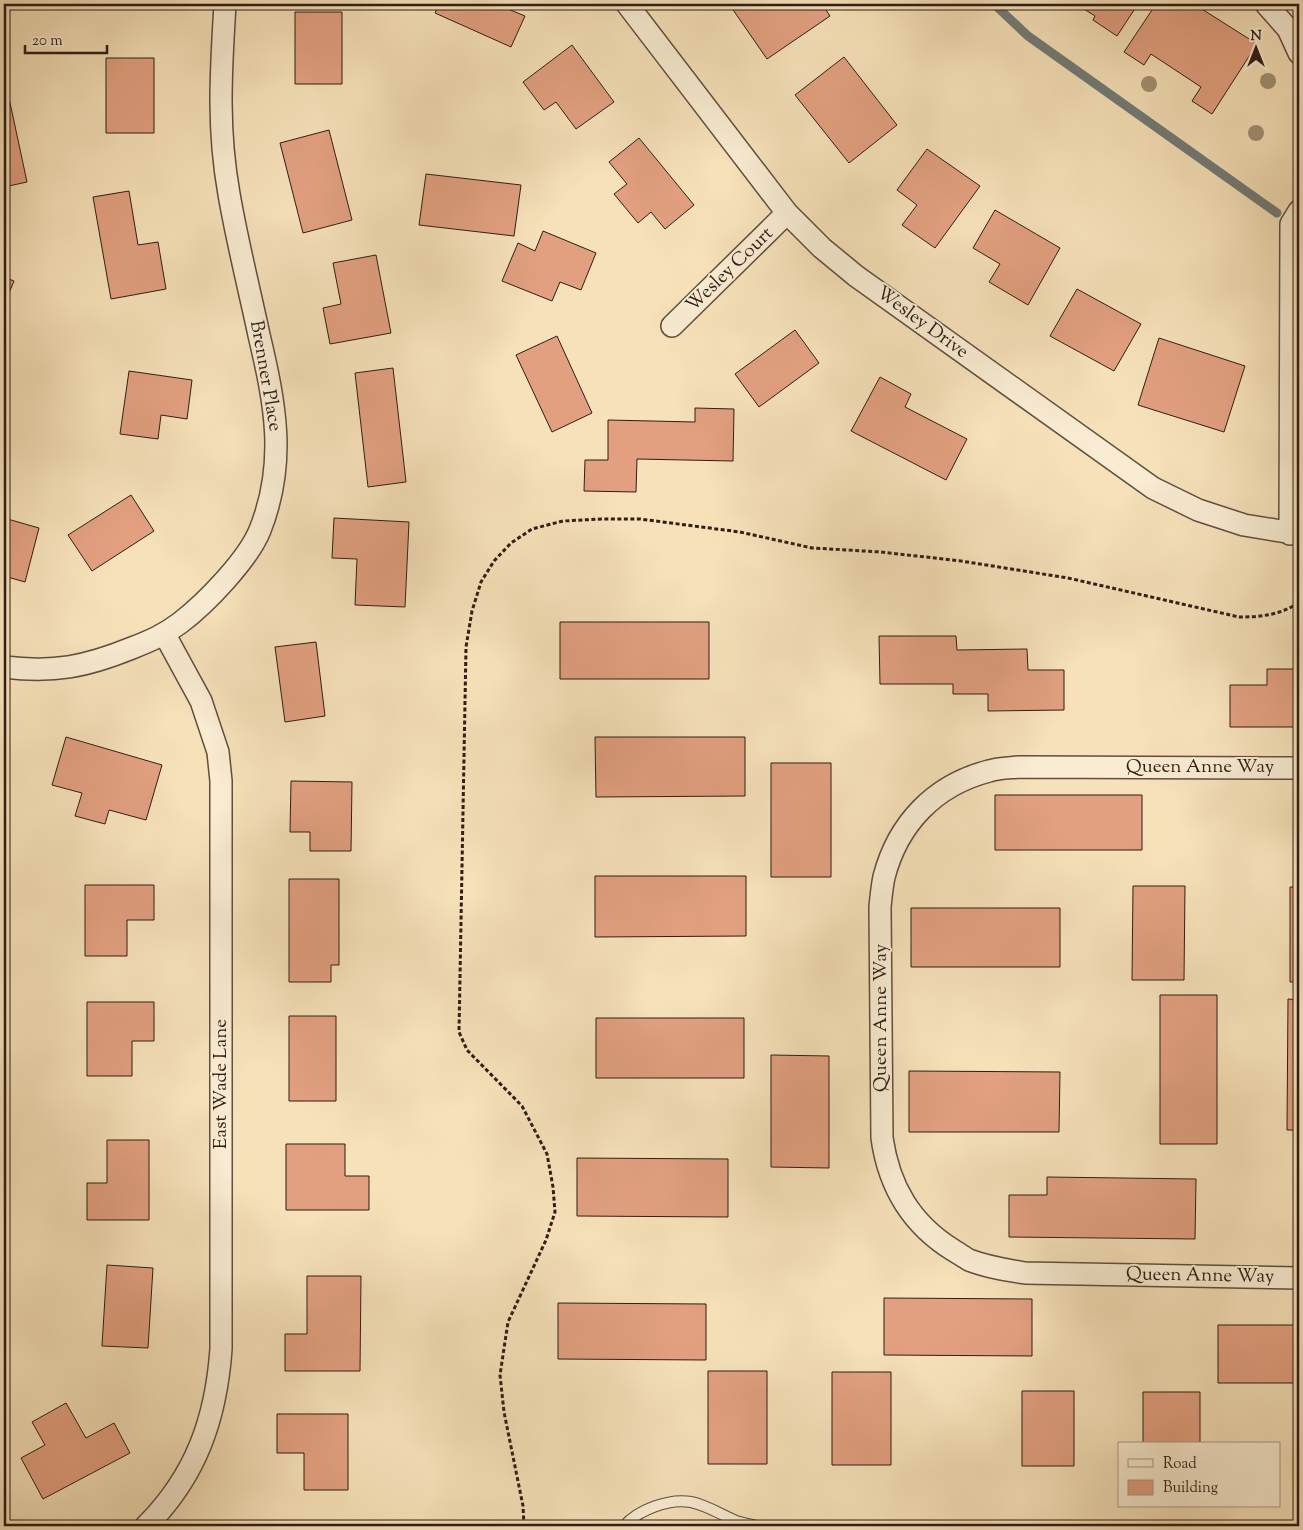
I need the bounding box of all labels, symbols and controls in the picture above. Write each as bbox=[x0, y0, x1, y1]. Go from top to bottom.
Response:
scale bar bbox=[25, 22, 108, 54]
north arrow bbox=[1230, 22, 1280, 72]
text: N bbox=[1250, 27, 1262, 47]
text: 20 m bbox=[32, 31, 63, 52]
street label: Wesley Court bbox=[680, 221, 780, 319]
street label: Wesley Drive bbox=[870, 280, 974, 366]
street label: Brenner Place bbox=[242, 318, 288, 434]
street label: Queen Anne Way bbox=[1126, 754, 1275, 781]
street label: Queen Anne Way bbox=[868, 943, 895, 1092]
street label: East Wade Lane bbox=[208, 1019, 235, 1149]
street label: Queen Anne Way bbox=[1126, 1261, 1275, 1291]
legend bbox=[1118, 1442, 1280, 1508]
text: Road bbox=[1163, 1454, 1197, 1475]
text: Building bbox=[1163, 1478, 1218, 1499]

